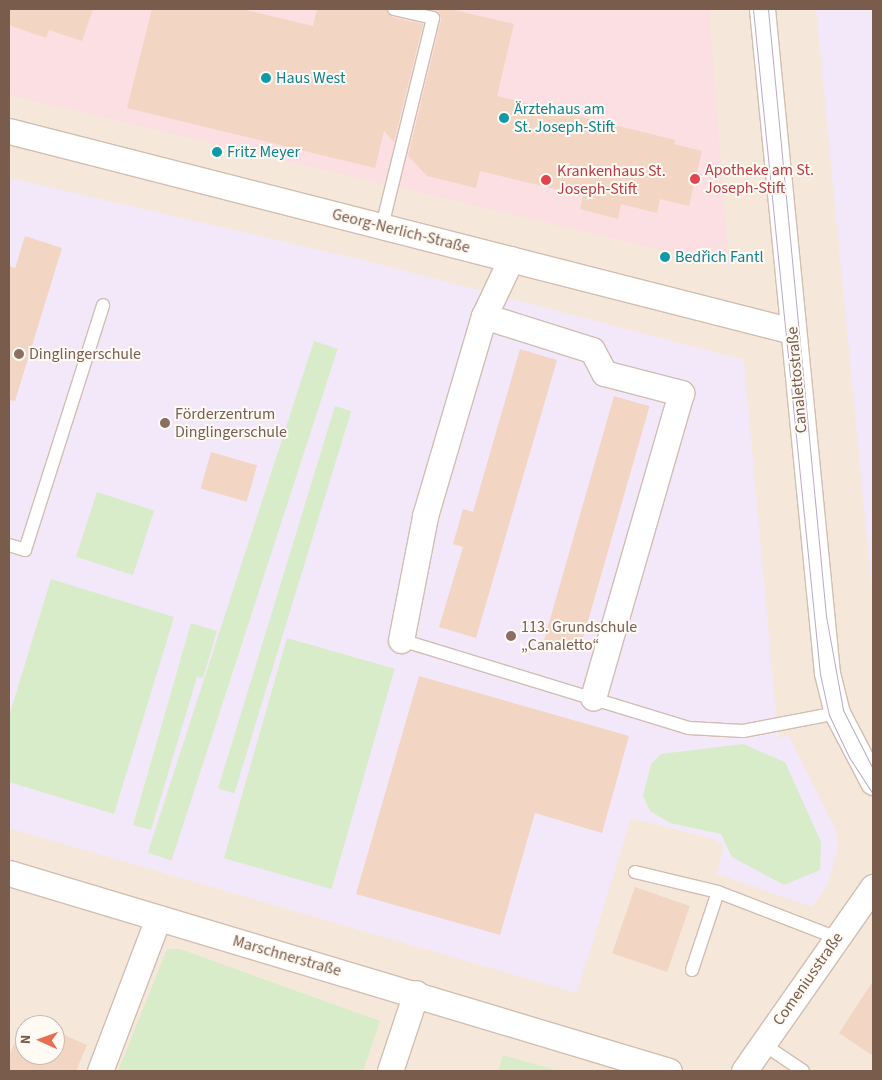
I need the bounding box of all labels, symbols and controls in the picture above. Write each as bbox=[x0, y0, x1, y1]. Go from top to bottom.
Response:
place label: Haus West bbox=[276, 68, 345, 88]
marker: Haus West bbox=[260, 72, 272, 84]
place label: Ärztehaus am St. Joseph-Stift bbox=[514, 99, 615, 137]
marker: Ärztehaus am St. Joseph-Stift bbox=[498, 112, 510, 124]
place label: Fritz Meyer bbox=[227, 142, 300, 162]
marker: Fritz Meyer bbox=[211, 146, 223, 158]
place label: Apotheke am St. Joseph-Stift bbox=[705, 160, 814, 198]
place label: Krankenhaus St. Joseph-Stift bbox=[557, 161, 666, 199]
marker: Krankenhaus St. Joseph-Stift bbox=[539, 173, 553, 187]
marker: Apotheke am St. Joseph-Stift bbox=[689, 173, 701, 185]
street label: Georg-Nerlich-Straße bbox=[330, 205, 472, 257]
place label: Bedřich Fantl bbox=[675, 247, 764, 267]
marker: Bedřich Fantl bbox=[659, 251, 671, 263]
street label: Canalettostraße bbox=[783, 326, 811, 434]
place label: Dinglingerschule bbox=[29, 344, 141, 364]
marker: Dinglingerschule bbox=[13, 348, 25, 360]
place label: Förderzentrum Dinglingerschule bbox=[175, 404, 287, 442]
marker: Förderzentrum Dinglingerschule bbox=[159, 417, 171, 429]
place label: 113. Grundschule „Canaletto“ bbox=[521, 617, 637, 655]
marker: 113. Grundschule „Canaletto“ bbox=[505, 630, 517, 642]
street label: Comeniusstraße bbox=[769, 929, 847, 1029]
street label: Marschnerstraße bbox=[230, 931, 344, 981]
north arrow bbox=[15, 1015, 65, 1065]
text: N bbox=[16, 1035, 36, 1045]

